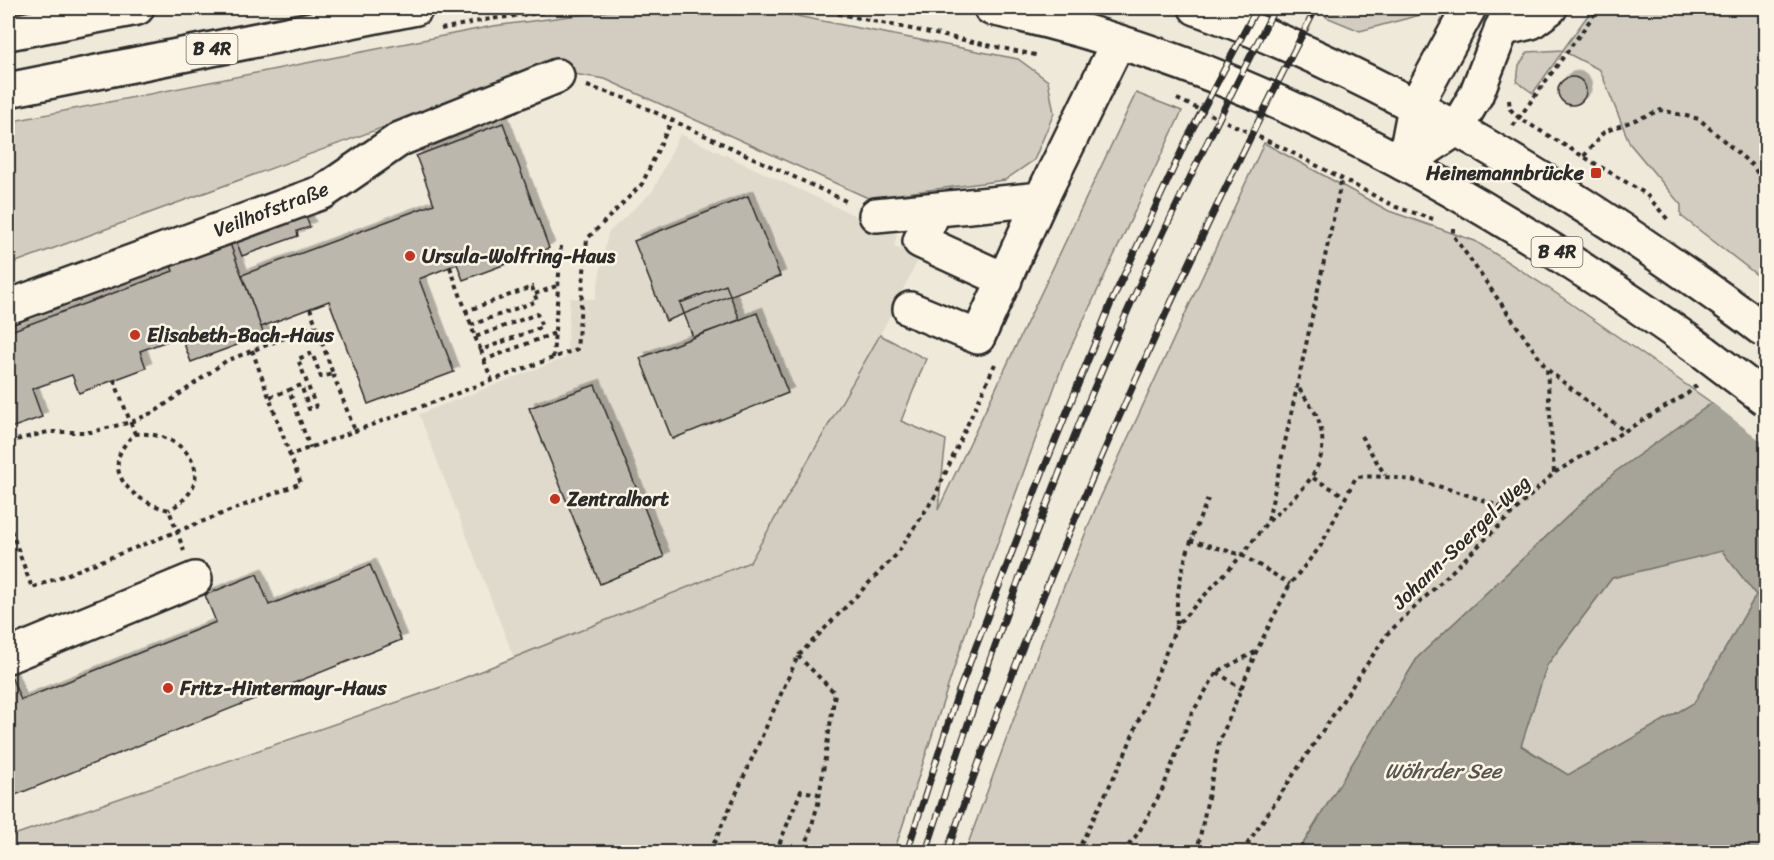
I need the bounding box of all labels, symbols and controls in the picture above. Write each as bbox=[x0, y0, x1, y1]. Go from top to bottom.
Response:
road number: B 4R bbox=[186, 34, 238, 64]
place label: Heinemannbrücke bbox=[1425, 156, 1585, 191]
marker: Heinemannbrücke bbox=[1589, 166, 1603, 180]
street label: Veilhofstraße bbox=[208, 171, 334, 248]
road number: B 4R bbox=[1532, 237, 1582, 267]
place label: Ursula-Wolfring-Haus bbox=[422, 239, 616, 274]
marker: Ursula-Wolfring-Haus bbox=[403, 249, 417, 263]
place label: Elisabeth-Bach-Haus bbox=[147, 318, 335, 353]
marker: Elisabeth-Bach-Haus bbox=[128, 328, 142, 342]
street label: Johann-Soergel-Weg bbox=[1383, 466, 1539, 619]
place label: Zentralhort bbox=[566, 482, 669, 517]
marker: Zentralhort bbox=[548, 492, 562, 506]
place label: Fritz-Hintermayr-Haus bbox=[179, 671, 387, 706]
marker: Fritz-Hintermayr-Haus bbox=[161, 681, 175, 695]
water label: Wöhrder See bbox=[1385, 752, 1503, 790]

